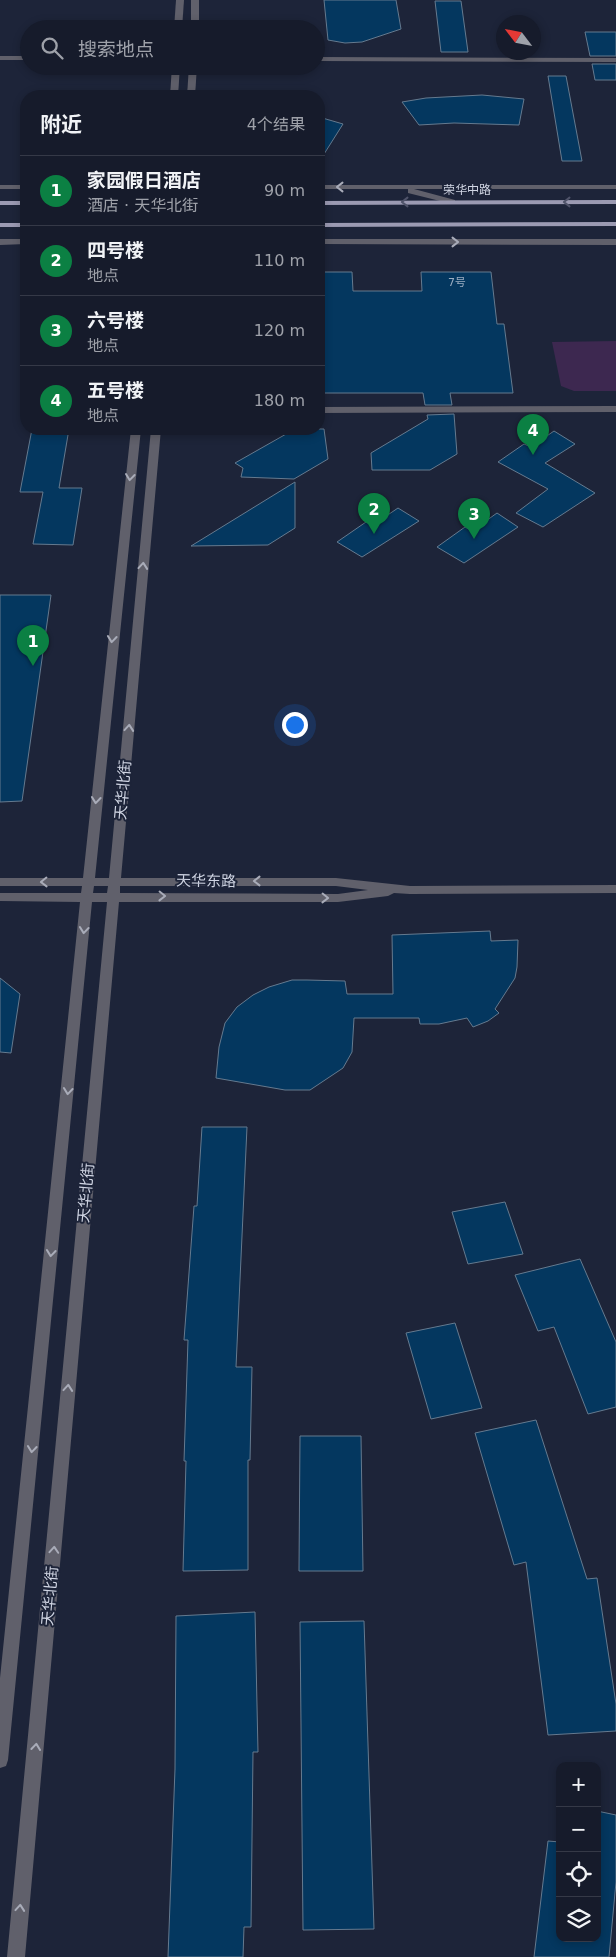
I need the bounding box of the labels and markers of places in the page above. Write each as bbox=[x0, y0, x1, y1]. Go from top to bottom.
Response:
pin: 4 bbox=[517, 414, 549, 455]
pin: 2 bbox=[358, 493, 390, 534]
pin: 3 bbox=[458, 498, 490, 539]
pin: 1 bbox=[17, 625, 49, 666]

